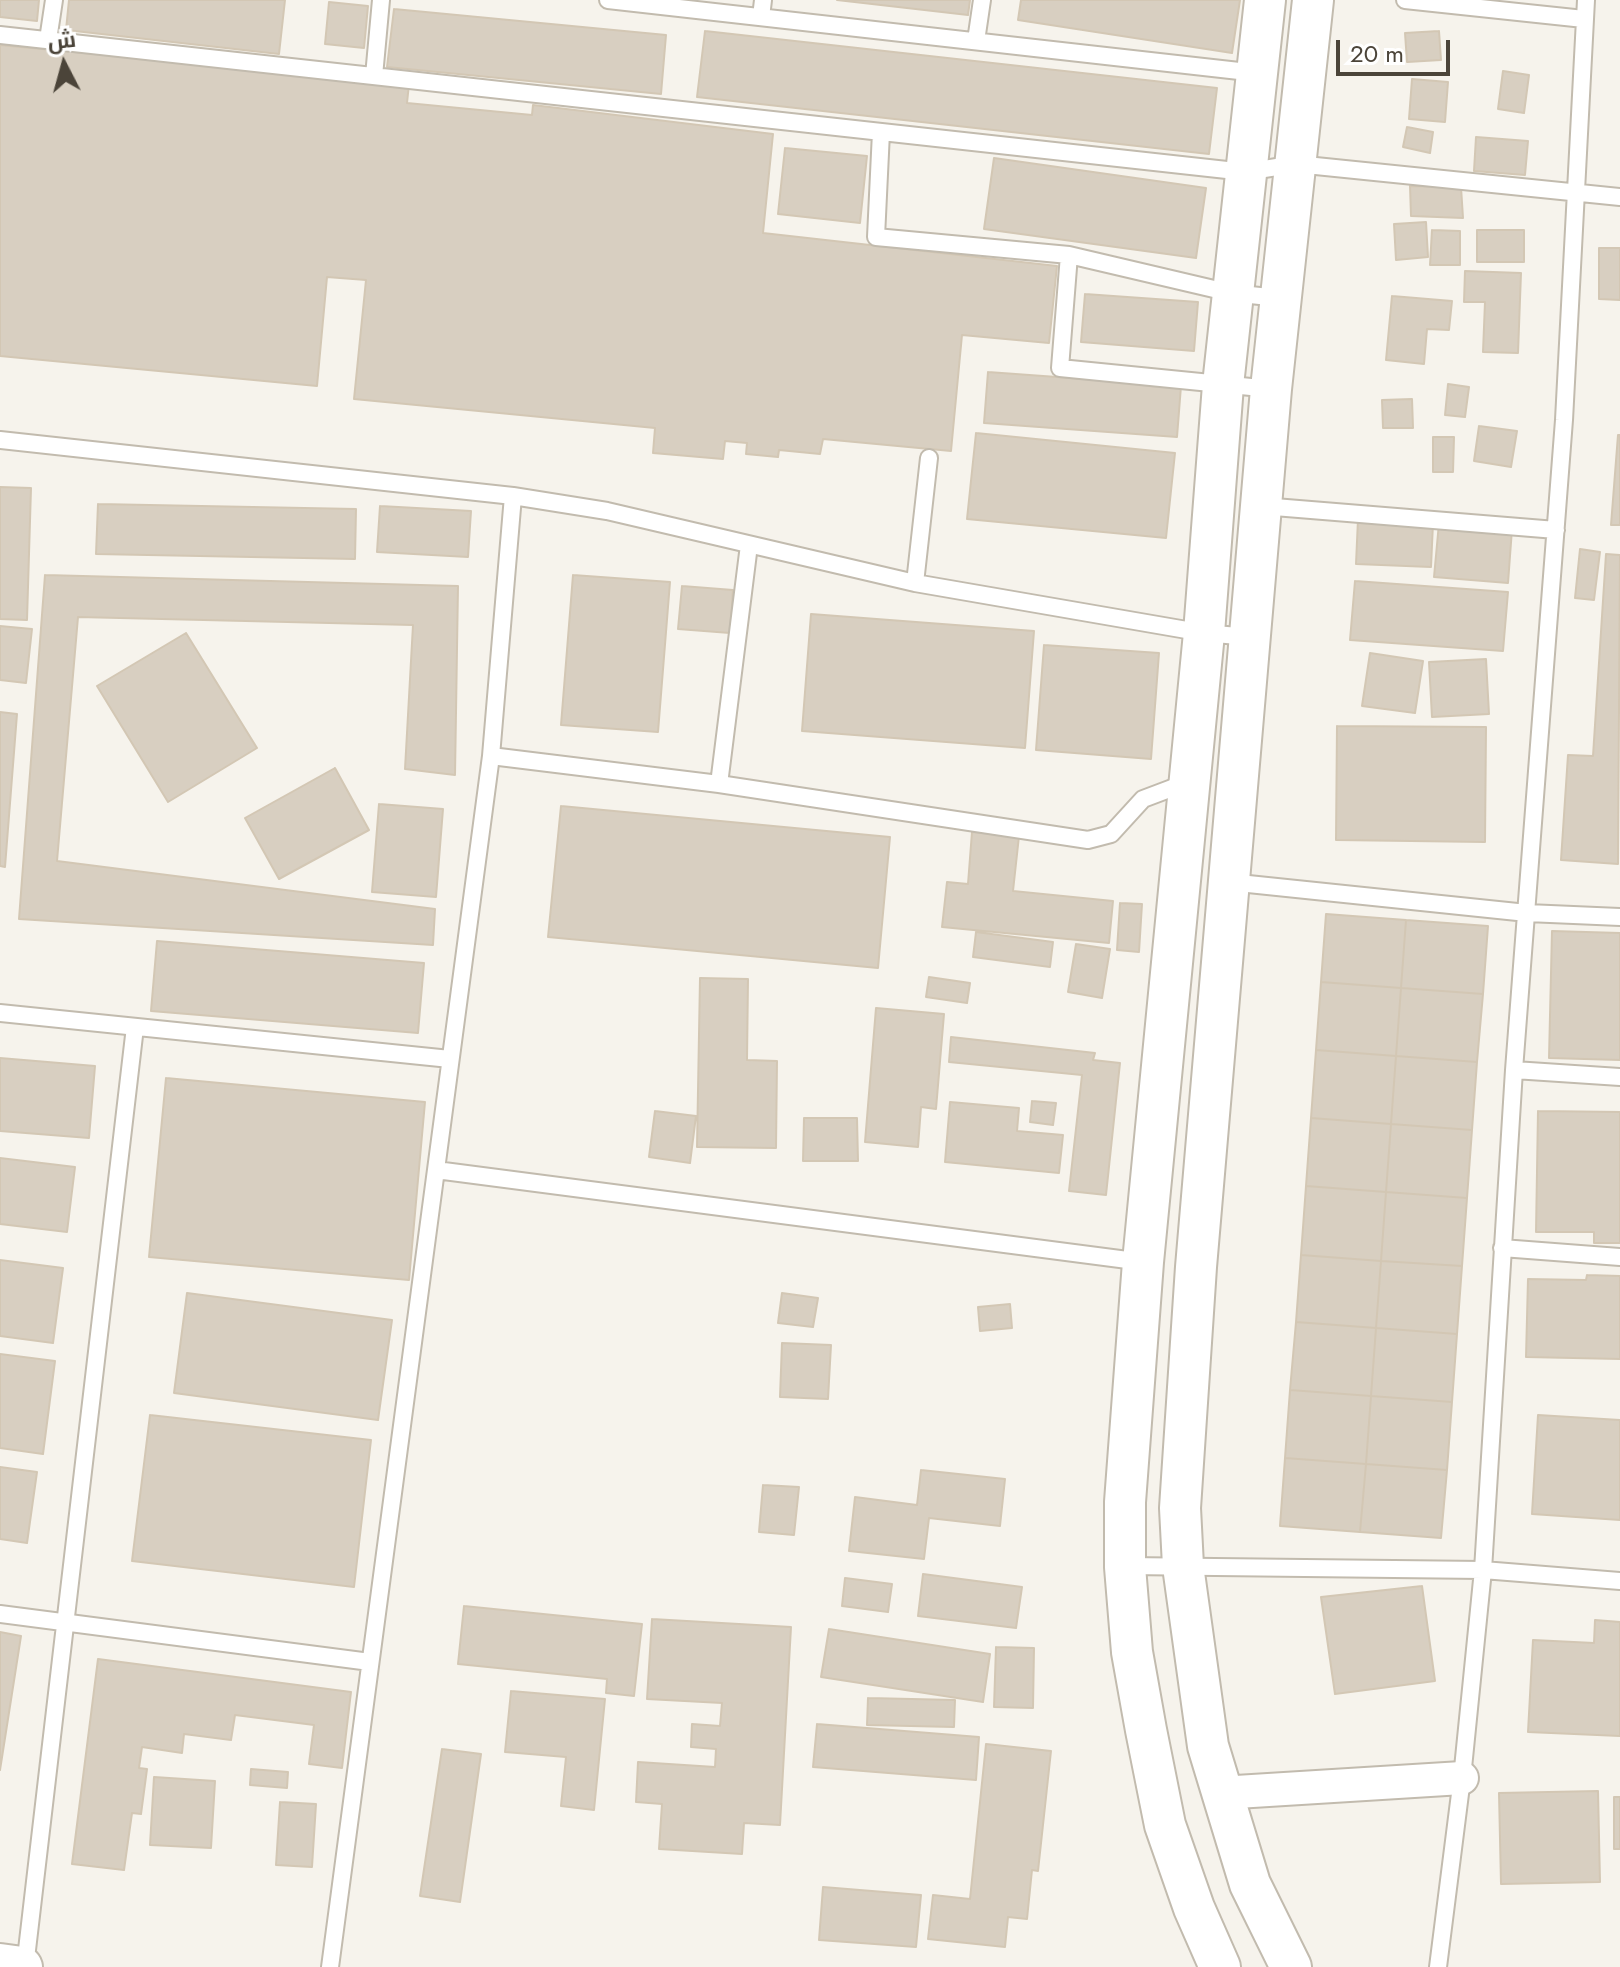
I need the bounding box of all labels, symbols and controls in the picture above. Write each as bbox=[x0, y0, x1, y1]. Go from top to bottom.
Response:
text: ش bbox=[46, 23, 77, 58]
north arrow bbox=[24, 24, 104, 104]
scale bar bbox=[1340, 24, 1454, 74]
text: 20 m bbox=[1350, 36, 1404, 71]

